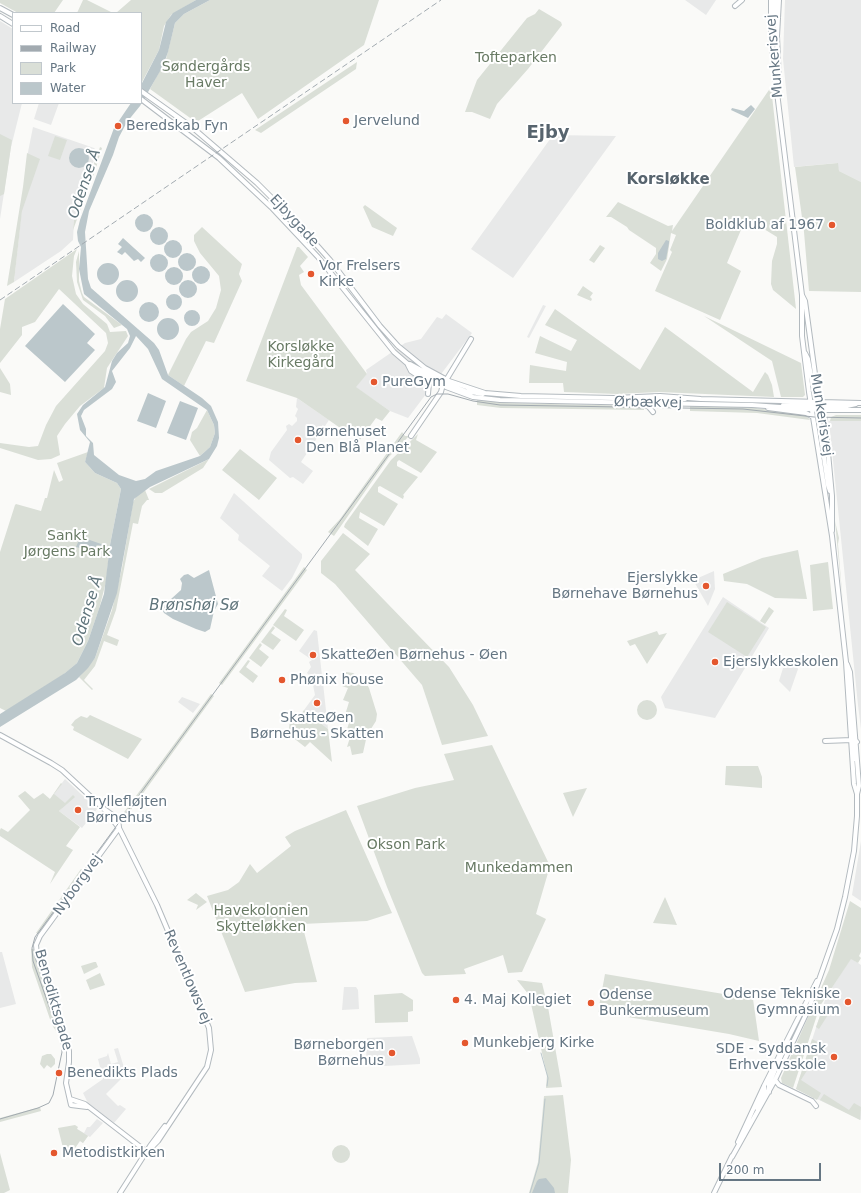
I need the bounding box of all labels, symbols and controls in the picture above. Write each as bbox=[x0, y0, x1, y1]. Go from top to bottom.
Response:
legend bbox=[12, 12, 142, 104]
street label: Munkerisvej bbox=[763, 14, 787, 98]
text: Road bbox=[50, 21, 80, 35]
text: Railway bbox=[50, 41, 96, 55]
park label: Tofteparken bbox=[475, 50, 557, 66]
park label: Søndergårds Haver bbox=[162, 59, 250, 92]
text: Park bbox=[50, 61, 76, 75]
text: Water bbox=[50, 81, 85, 95]
place label: Jervelund bbox=[354, 113, 420, 129]
marker: Jervelund bbox=[341, 116, 351, 126]
place label: Beredskab Fyn bbox=[126, 118, 228, 134]
marker: Beredskab Fyn bbox=[113, 121, 123, 131]
district label: Ejby bbox=[526, 122, 570, 144]
water label: Odense Å bbox=[65, 147, 105, 221]
district label: Korsløkke bbox=[626, 171, 710, 189]
street label: Ejbygade bbox=[266, 192, 322, 250]
place label: Boldklub af 1967 bbox=[705, 217, 824, 233]
marker: Boldklub af 1967 bbox=[827, 220, 837, 230]
place label: Vor Frelsers Kirke bbox=[319, 258, 400, 290]
marker: Vor Frelsers Kirke bbox=[306, 269, 316, 279]
park label: Korsløkke Kirkegård bbox=[268, 339, 334, 372]
street label: Munkerisvej bbox=[806, 372, 836, 458]
place label: PureGym bbox=[382, 374, 446, 390]
marker: PureGym bbox=[369, 377, 379, 387]
street label: Ørbækvej bbox=[614, 394, 682, 412]
place label: Børnehuset Den Blå Planet bbox=[306, 424, 409, 456]
marker: Børnehuset Den Blå Planet bbox=[293, 435, 303, 445]
park label: Sankt Jørgens Park bbox=[24, 528, 110, 560]
place label: Ejerslykke Børnehave Børnehus bbox=[552, 570, 698, 602]
water label: Odense Å bbox=[69, 574, 107, 648]
marker: Ejerslykke Børnehave Børnehus bbox=[701, 581, 711, 591]
water label: Brønshøj Sø bbox=[149, 597, 239, 615]
place label: SkatteØen Børnehus - Øen bbox=[321, 647, 508, 663]
marker: SkatteØen Børnehus - Øen bbox=[308, 650, 318, 660]
place label: Ejerslykkeskolen bbox=[723, 654, 839, 670]
marker: Ejerslykkeskolen bbox=[710, 657, 720, 667]
place label: Phønix house bbox=[290, 672, 384, 688]
marker: Phønix house bbox=[277, 675, 287, 685]
marker: SkatteØen Børnehus - Skatten bbox=[312, 698, 322, 708]
place label: SkatteØen Børnehus - Skatten bbox=[250, 710, 384, 742]
place label: Tryllefløjten Børnehus bbox=[86, 794, 167, 826]
marker: Tryllefløjten Børnehus bbox=[73, 805, 83, 815]
park label: Okson Park bbox=[367, 837, 445, 853]
street label: Nyborgvej bbox=[50, 851, 106, 919]
park label: Munkedammen bbox=[465, 860, 573, 876]
park label: Havekolonien Skytteløkken bbox=[214, 903, 308, 936]
street label: Reventlowsvej bbox=[160, 927, 214, 1027]
street label: Benediktsgade bbox=[31, 948, 75, 1052]
place label: Odense Tekniske Gymnasium bbox=[723, 986, 840, 1018]
place label: Odense Bunkermuseum bbox=[599, 987, 709, 1020]
place label: 4. Maj Kollegiet bbox=[464, 992, 571, 1008]
marker: 4. Maj Kollegiet bbox=[451, 995, 461, 1005]
marker: Odense Tekniske Gymnasium bbox=[843, 997, 853, 1007]
marker: Odense Bunkermuseum bbox=[586, 998, 596, 1008]
place label: Munkebjerg Kirke bbox=[473, 1035, 594, 1051]
place label: Børneborgen Børnehus bbox=[293, 1037, 384, 1070]
marker: Munkebjerg Kirke bbox=[460, 1038, 470, 1048]
place label: SDE - Syddansk Erhvervsskole bbox=[716, 1041, 826, 1074]
marker: Børneborgen Børnehus bbox=[387, 1048, 397, 1058]
marker: SDE - Syddansk Erhvervsskole bbox=[829, 1052, 839, 1062]
place label: Benedikts Plads bbox=[67, 1065, 178, 1081]
marker: Benedikts Plads bbox=[54, 1068, 64, 1078]
place label: Metodistkirken bbox=[62, 1145, 165, 1161]
marker: Metodistkirken bbox=[49, 1148, 59, 1158]
scale bar bbox=[721, 1155, 823, 1181]
text: 200 m bbox=[726, 1163, 764, 1177]

